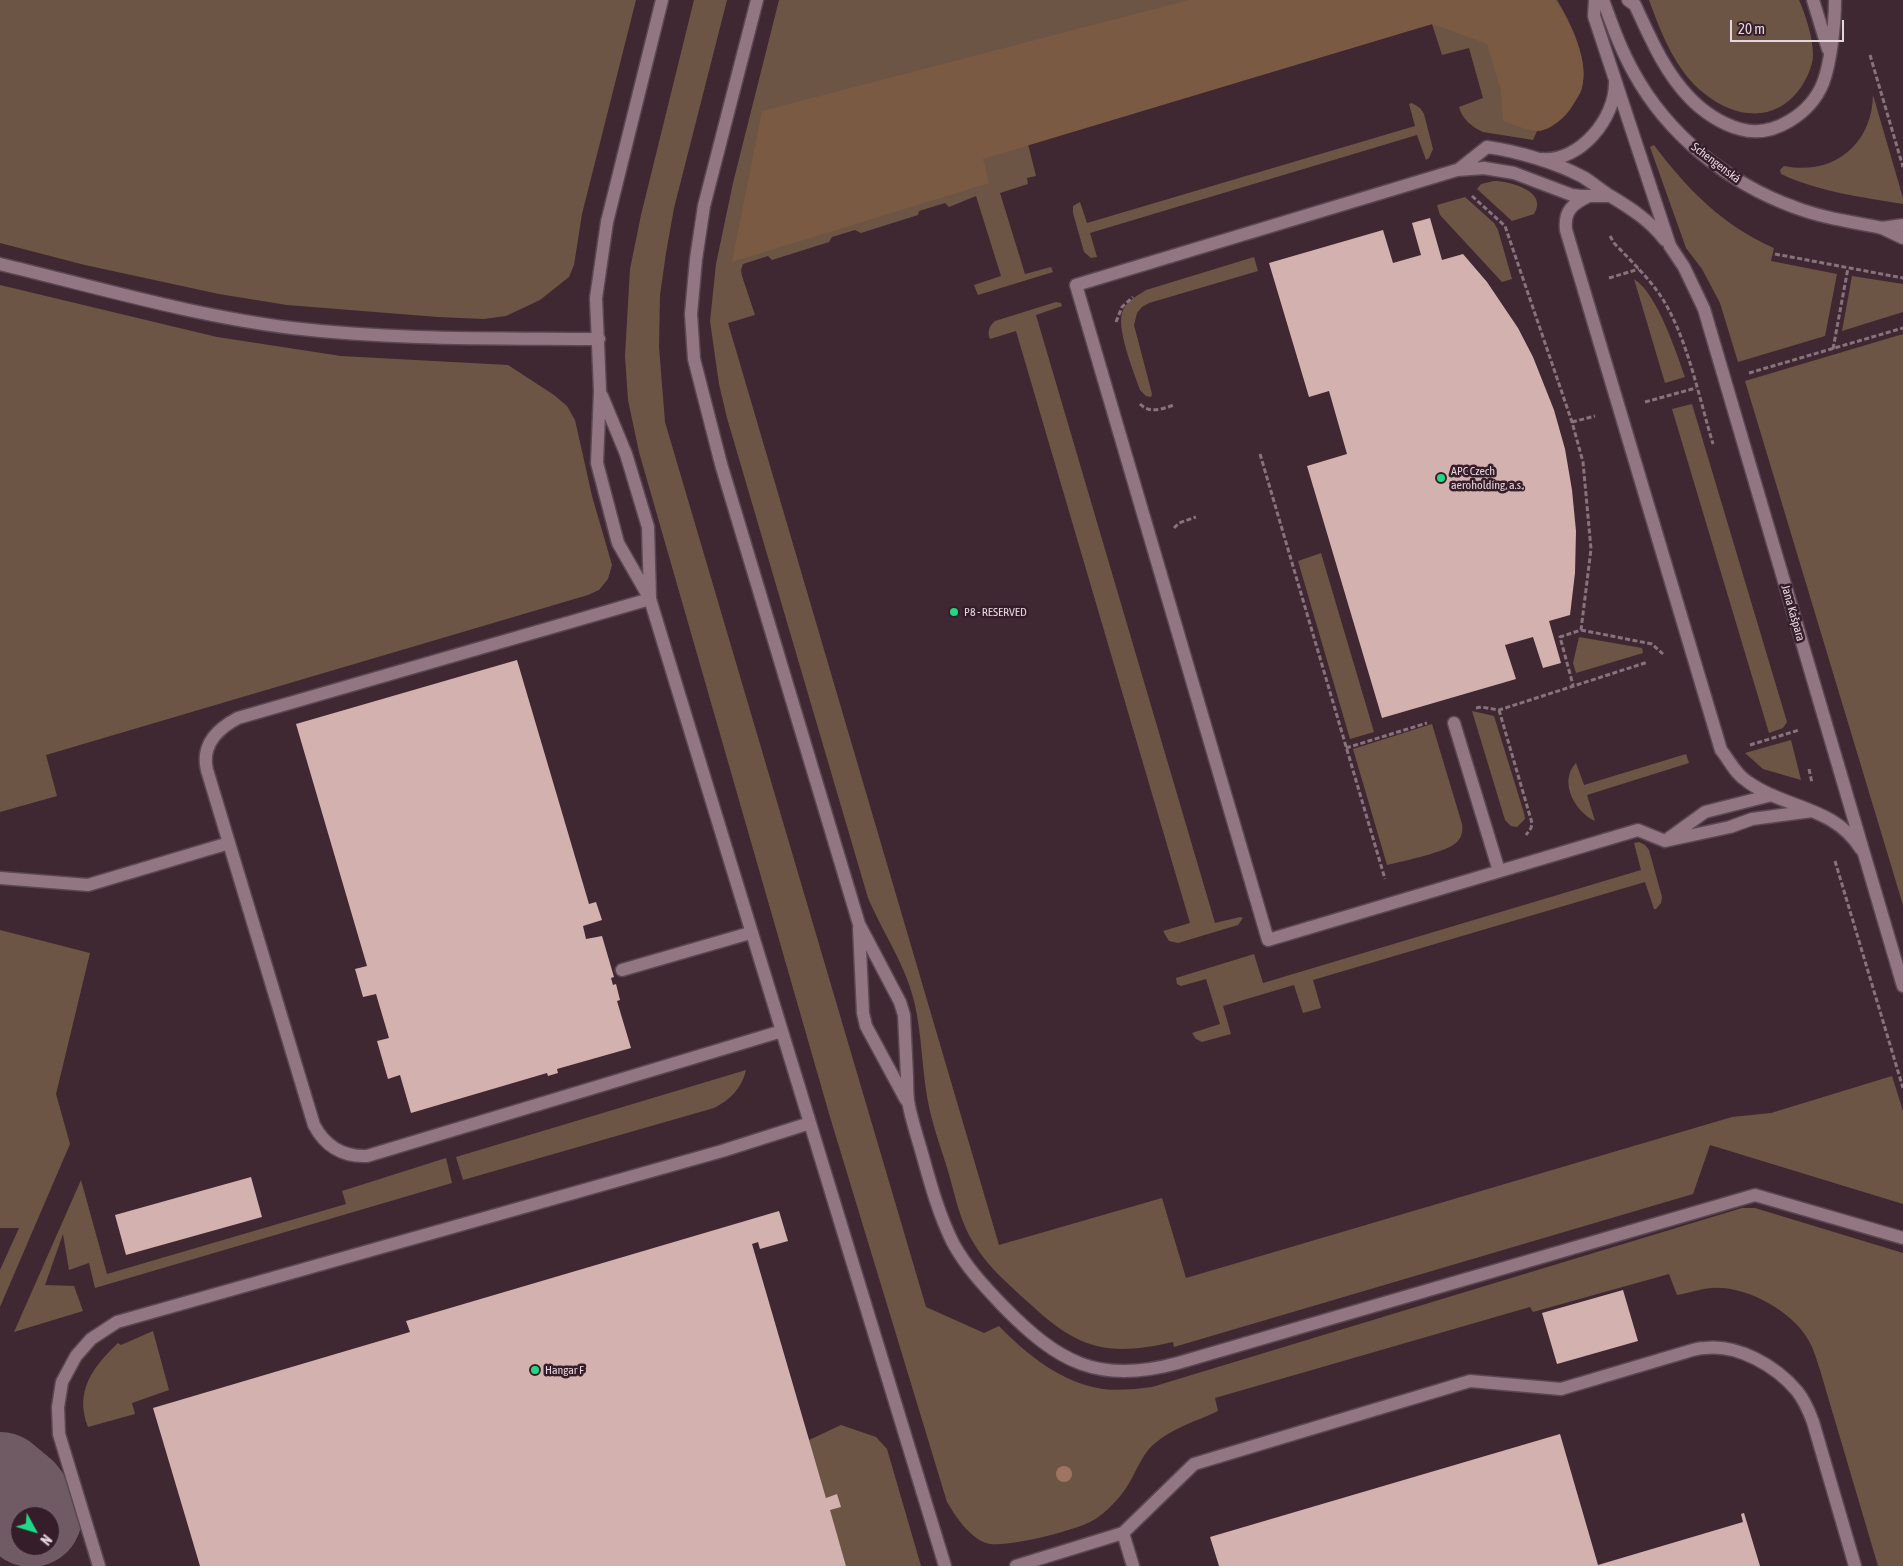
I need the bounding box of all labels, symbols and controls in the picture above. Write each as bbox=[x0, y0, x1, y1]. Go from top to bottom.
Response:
scale bar bbox=[1733, 10, 1847, 42]
text: 20 m bbox=[1738, 20, 1765, 37]
street label: Schengenská bbox=[1689, 140, 1743, 186]
place label: APC Czech aeroholding, a.s. bbox=[1451, 464, 1523, 492]
marker: APC Czech aeroholding, a.s. bbox=[1435, 472, 1447, 484]
street label: Jana Kašpara bbox=[1778, 583, 1808, 643]
place label: P8 - RESERVED bbox=[964, 605, 1027, 619]
marker: P8 - RESERVED bbox=[948, 606, 960, 618]
place label: Hangar F bbox=[545, 1363, 584, 1377]
marker: Hangar F bbox=[529, 1364, 541, 1376]
north arrow bbox=[10, 1506, 60, 1556]
text: N bbox=[37, 1532, 55, 1548]

